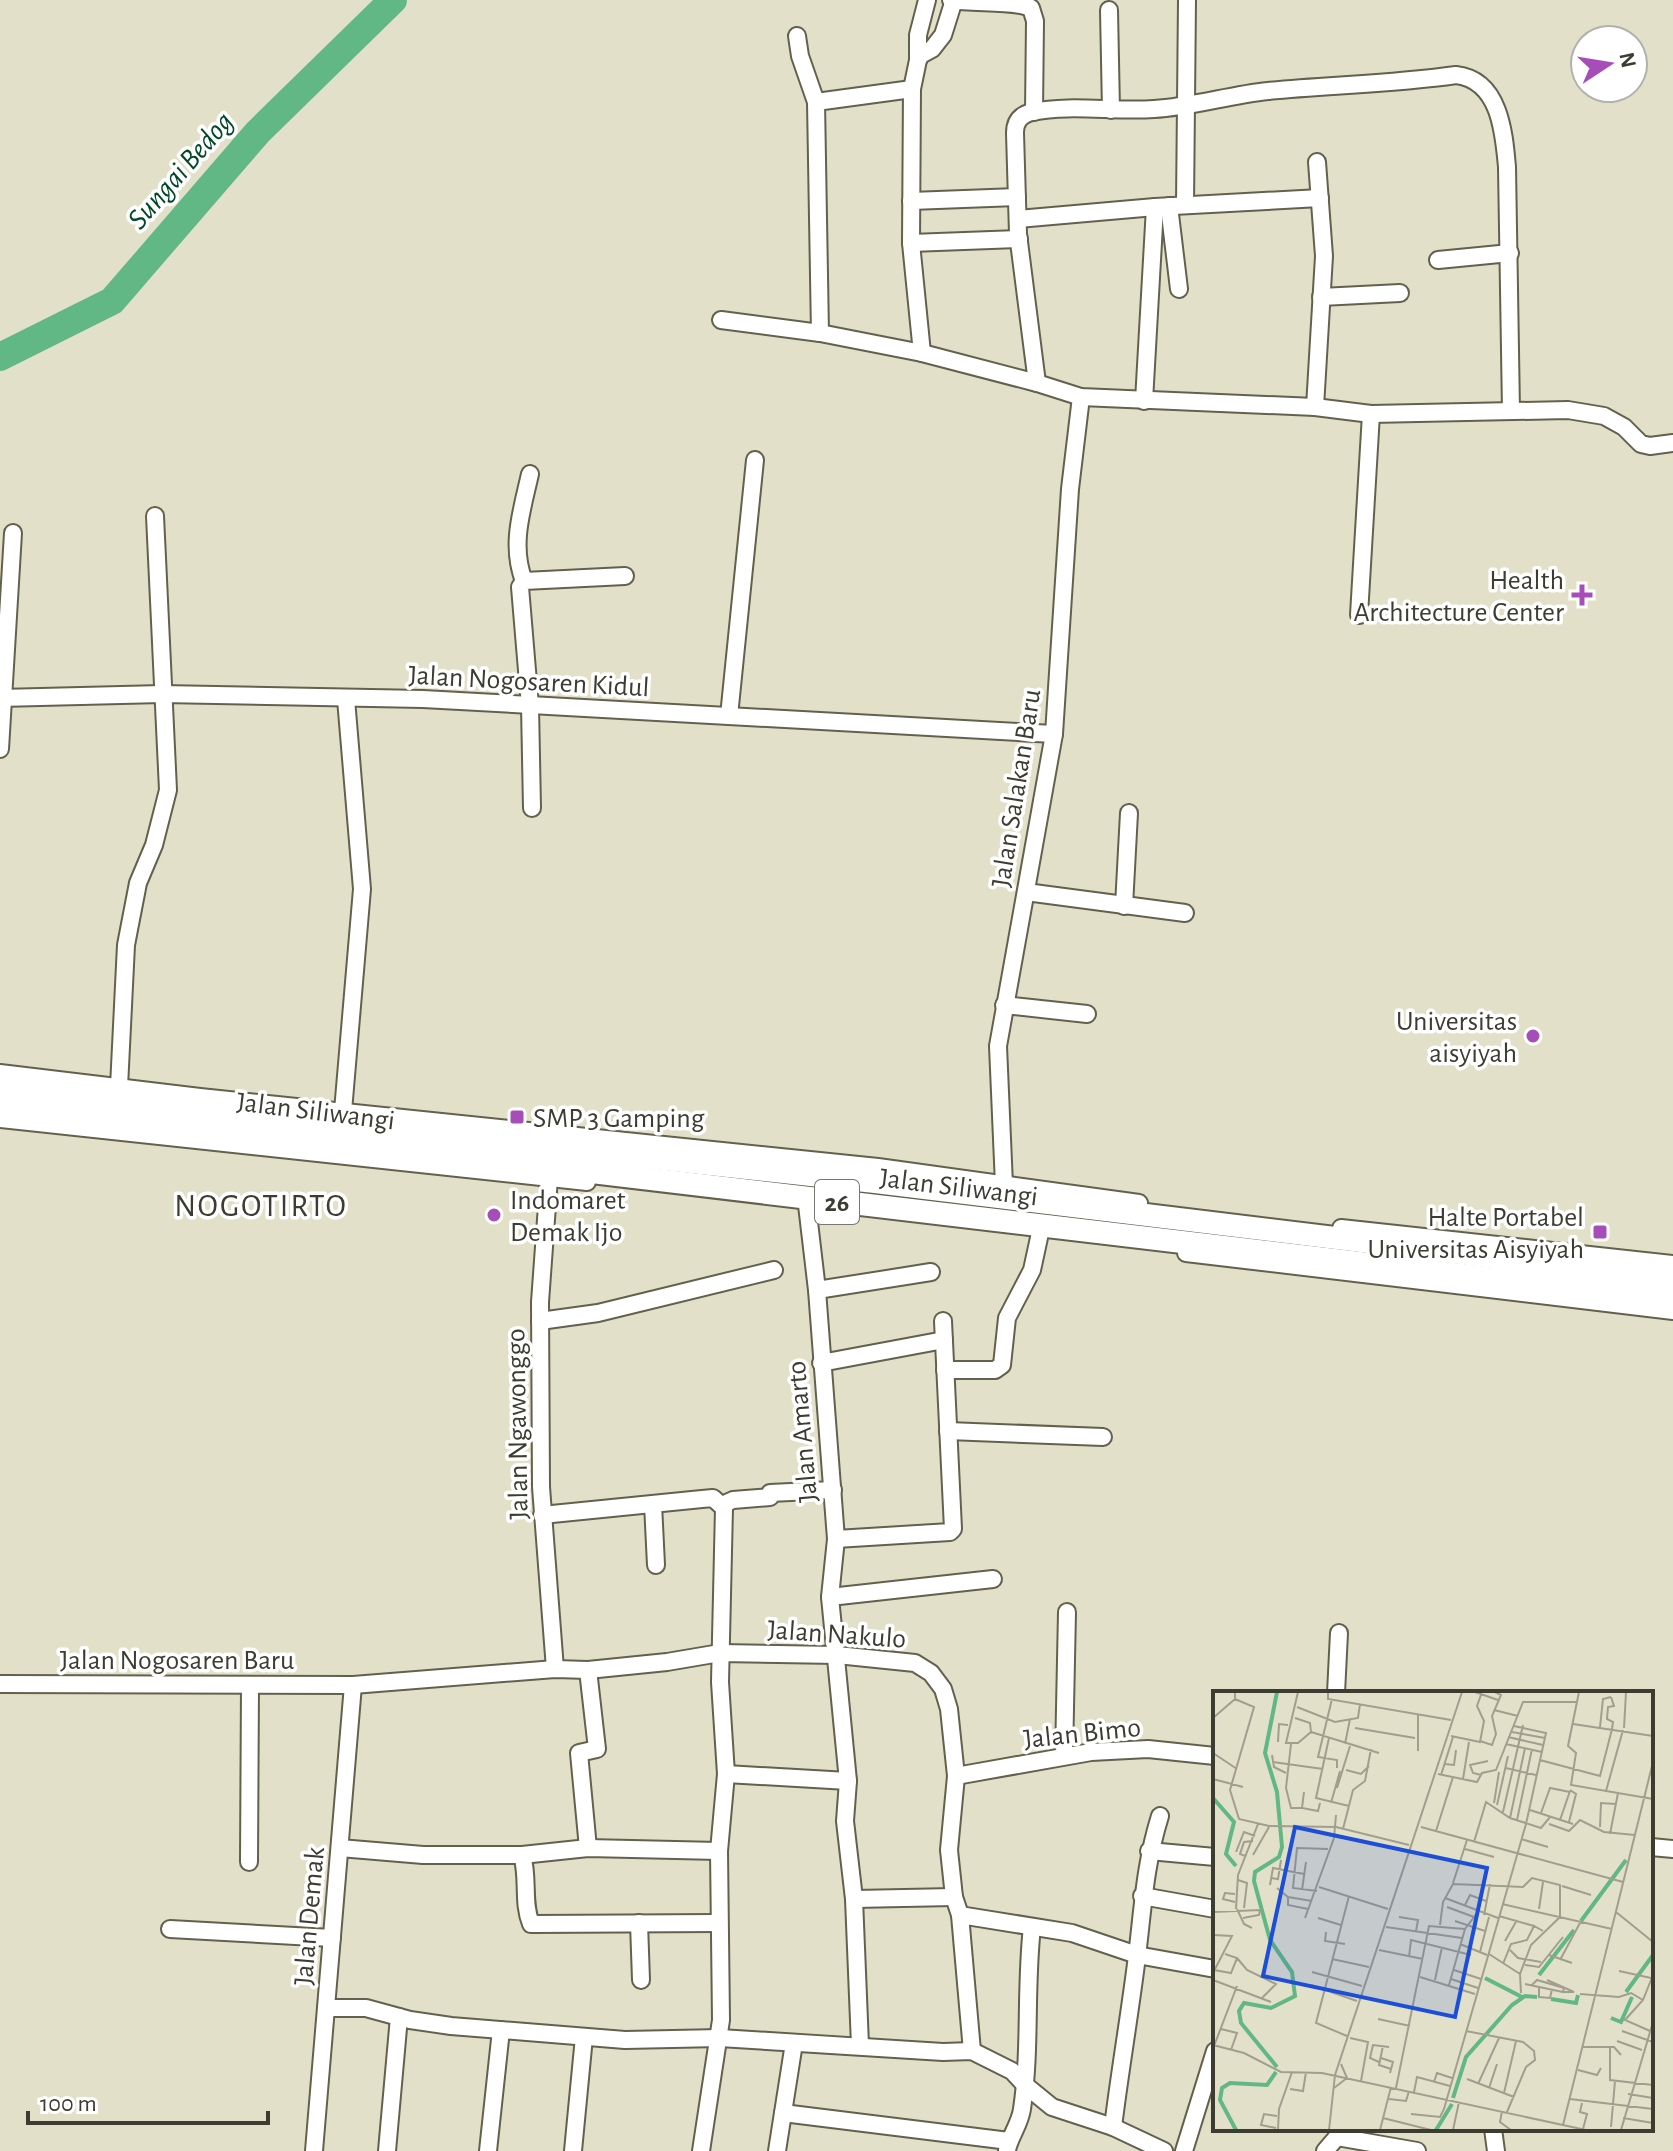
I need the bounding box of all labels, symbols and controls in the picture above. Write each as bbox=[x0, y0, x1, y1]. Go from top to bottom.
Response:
north arrow bbox=[1569, 24, 1649, 104]
text: N bbox=[1615, 50, 1640, 70]
water label: Sungai Bedog bbox=[122, 106, 239, 235]
place label: Health Architecture Center bbox=[1353, 567, 1564, 627]
marker: Health Architecture Center bbox=[1571, 584, 1593, 606]
street label: Jalan Nogosaren Kidul bbox=[408, 662, 650, 702]
street label: Jalan Salakan Baru bbox=[987, 687, 1046, 889]
place label: Universitas aisyiyah bbox=[1396, 1008, 1517, 1068]
marker: Universitas aisyiyah bbox=[1524, 1027, 1542, 1045]
street label: Jalan Siliwangi bbox=[235, 1088, 397, 1136]
place label: SMP 3 Gamping bbox=[533, 1105, 705, 1133]
marker: SMP 3 Gamping bbox=[508, 1108, 526, 1126]
street label: Jalan Siliwangi bbox=[878, 1164, 1040, 1212]
road number: 26 bbox=[815, 1180, 859, 1224]
place label: Indomaret Demak Ijo bbox=[510, 1187, 626, 1247]
district label: NOGOTIRTO bbox=[174, 1190, 348, 1222]
place label: Halte Portabel Universitas Aisyiyah bbox=[1367, 1204, 1584, 1264]
marker: Indomaret Demak Ijo bbox=[485, 1206, 503, 1224]
marker: Halte Portabel Universitas Aisyiyah bbox=[1591, 1223, 1609, 1241]
street label: Jalan Ngawonggo bbox=[502, 1328, 534, 1520]
street label: Jalan Amarto bbox=[783, 1360, 823, 1504]
street label: Jalan Nakulo bbox=[767, 1616, 907, 1654]
street label: Jalan Nogosaren Baru bbox=[60, 1647, 294, 1675]
inset map bbox=[1213, 1691, 1653, 2131]
street label: Jalan Bimo bbox=[1022, 1714, 1142, 1754]
street label: Jalan Demak bbox=[290, 1846, 330, 1987]
scale bar bbox=[28, 2075, 268, 2125]
text: 100 m bbox=[40, 2092, 97, 2116]

